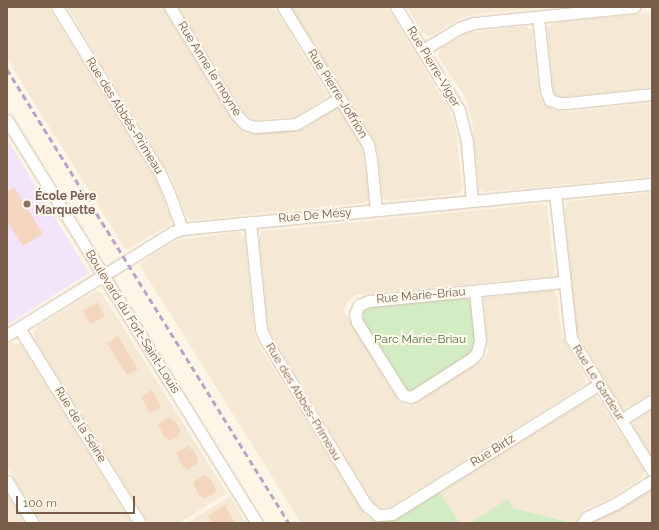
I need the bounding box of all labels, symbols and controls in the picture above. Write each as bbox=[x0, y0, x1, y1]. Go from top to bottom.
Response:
street label: Rue Anne le moyne bbox=[174, 19, 244, 119]
street label: Rue Pierre-Viger bbox=[403, 24, 463, 110]
street label: Rue Pierre-Joffrion bbox=[304, 47, 370, 141]
street label: Rue des Abbés-Primeau bbox=[82, 55, 166, 177]
place label: École Père Marquette bbox=[35, 190, 96, 218]
marker: École Père Marquette bbox=[22, 199, 32, 209]
street label: Rue De Mésy bbox=[278, 206, 352, 226]
street label: Boulevard du Fort-Saint-Louis bbox=[82, 248, 182, 396]
street label: Rue Marie-Briau bbox=[376, 285, 466, 307]
park label: Parc Marie-Briau bbox=[374, 333, 466, 347]
street label: Rue des Abbés-Primeau bbox=[262, 340, 344, 464]
street label: Rue Le Gardeur bbox=[569, 342, 627, 424]
street label: Rue de la Seine bbox=[51, 385, 109, 465]
street label: Rue Birtz bbox=[468, 432, 518, 470]
scale bar bbox=[18, 488, 137, 514]
text: 100 m bbox=[23, 496, 57, 510]

